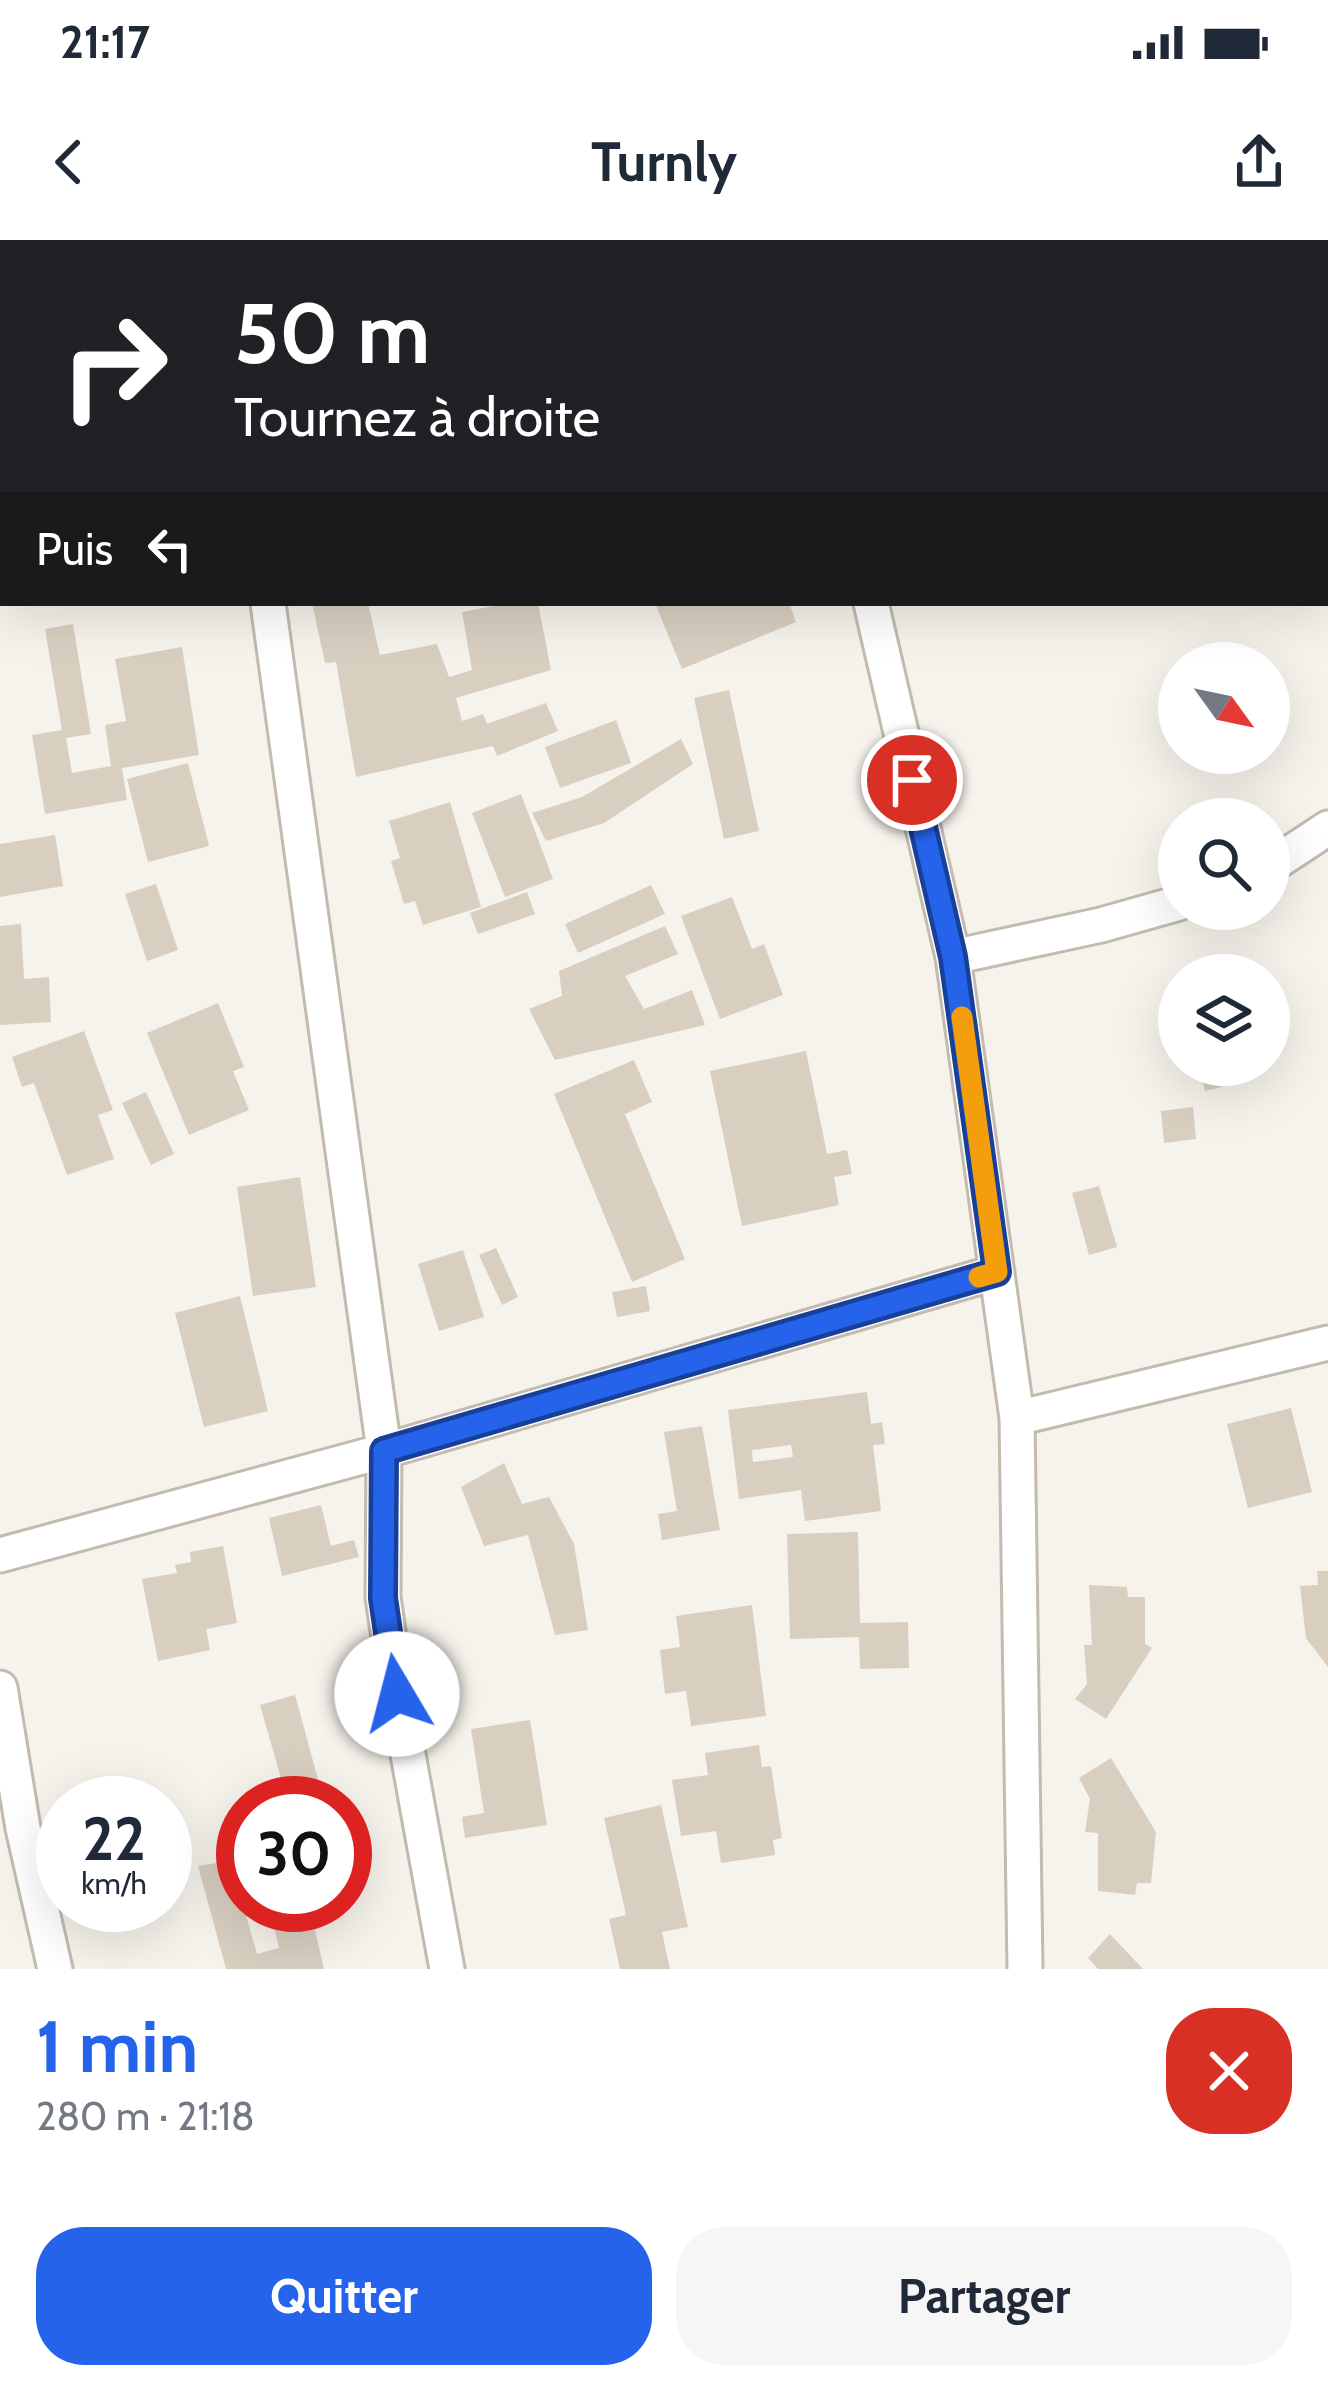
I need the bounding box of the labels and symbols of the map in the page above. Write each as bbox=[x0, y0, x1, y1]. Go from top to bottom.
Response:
north arrow bbox=[1158, 642, 1290, 774]
pin bbox=[861, 729, 963, 831]
position arrow bbox=[334, 1631, 460, 1757]
speed limit sign: 30 bbox=[216, 1776, 372, 1932]

